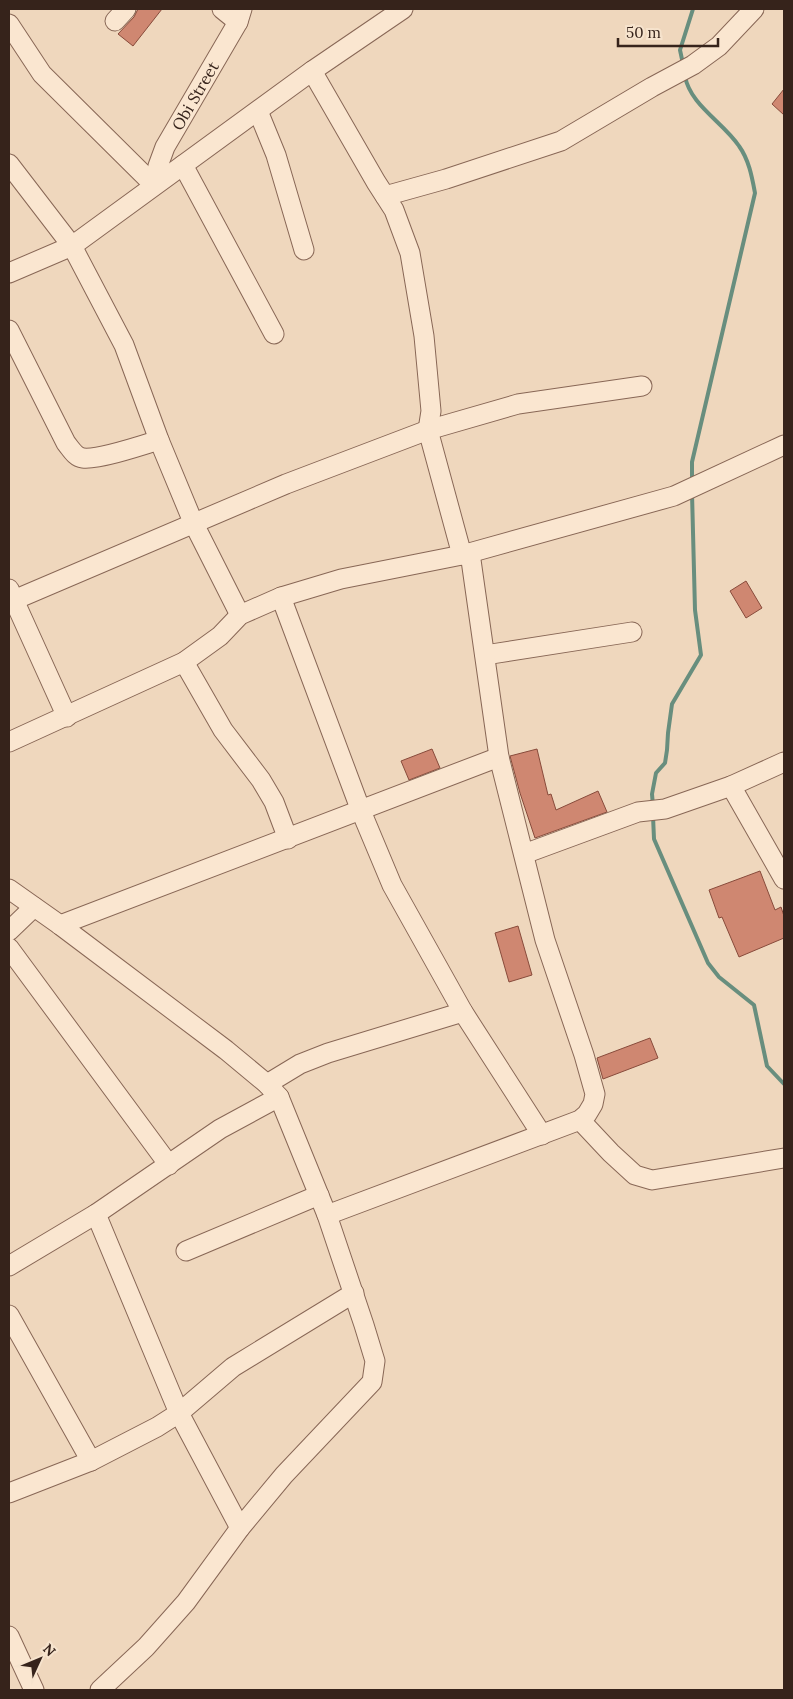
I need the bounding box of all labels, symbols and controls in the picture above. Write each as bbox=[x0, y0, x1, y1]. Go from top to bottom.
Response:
scale bar bbox=[618, 15, 718, 47]
text: 50 m bbox=[626, 23, 661, 42]
street label: Obi Street bbox=[167, 57, 223, 134]
north arrow bbox=[15, 1634, 65, 1684]
text: N bbox=[39, 1640, 60, 1660]

